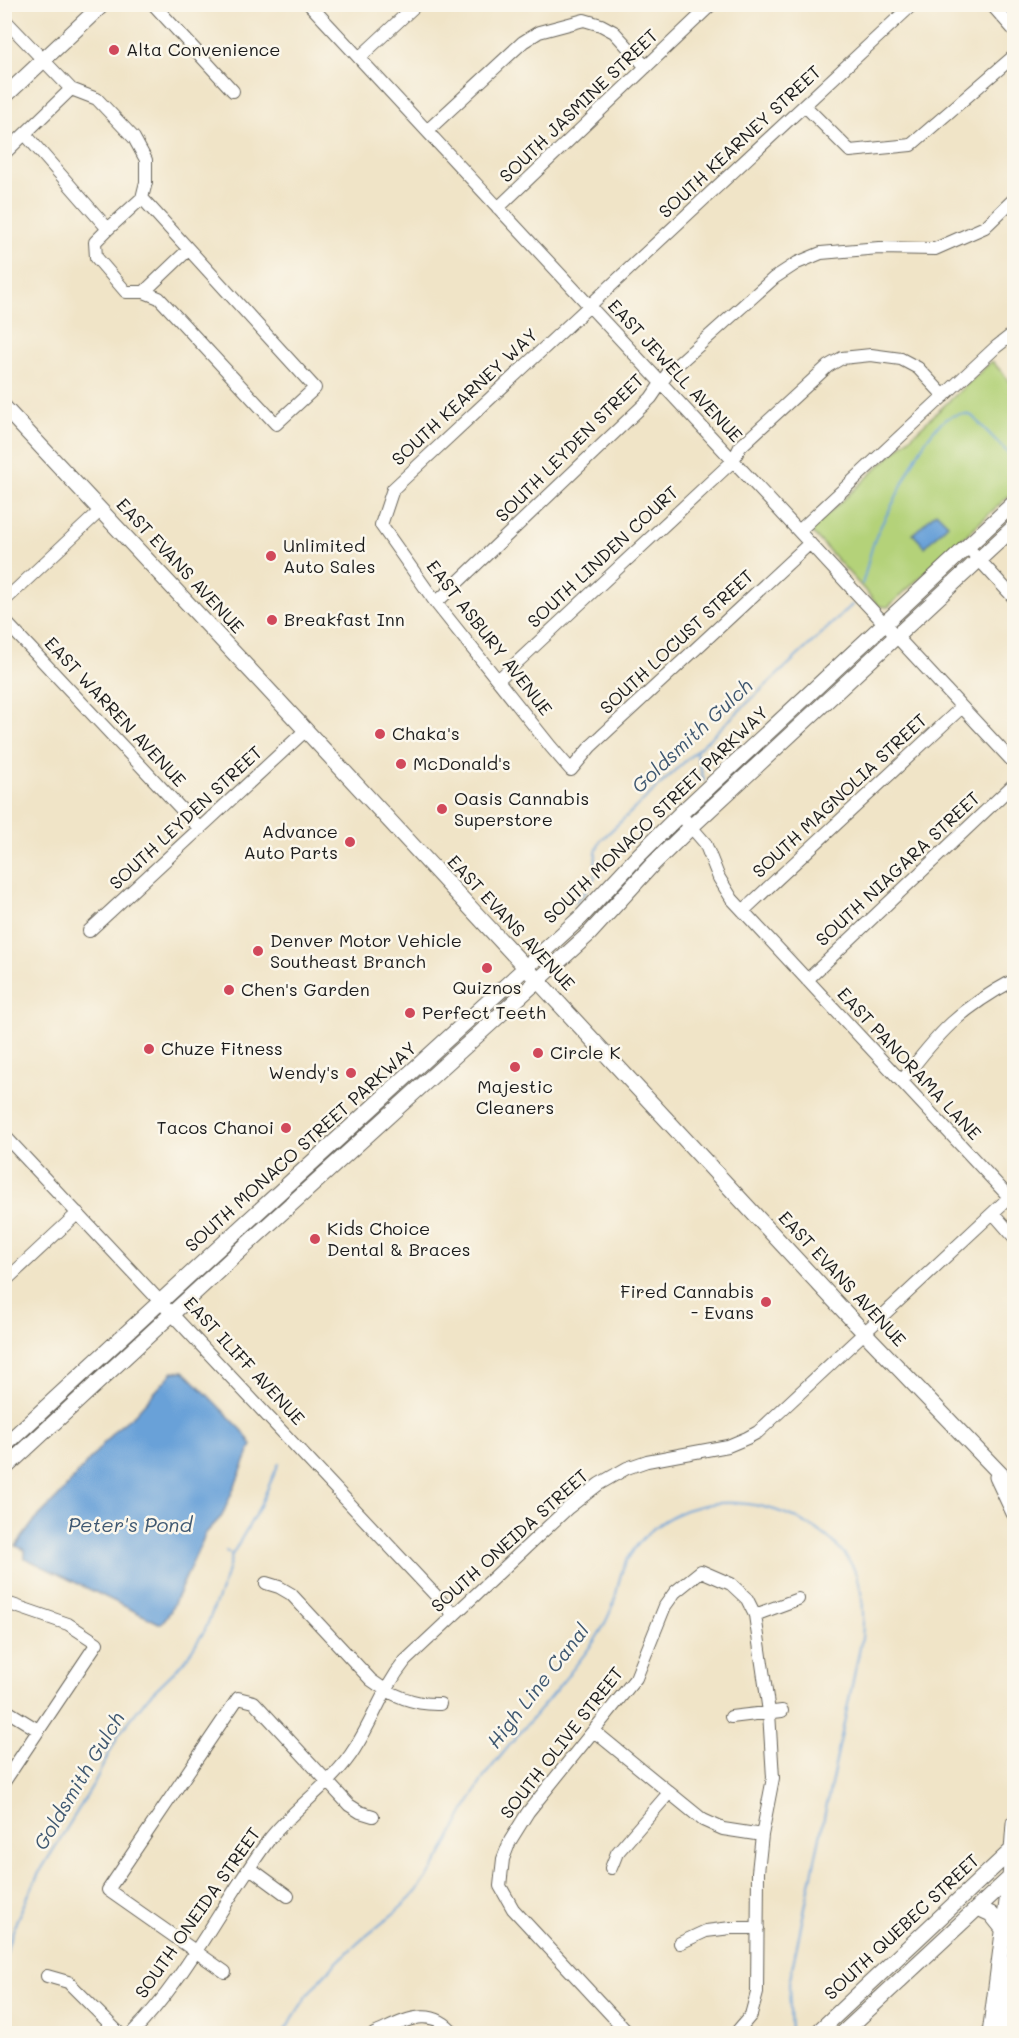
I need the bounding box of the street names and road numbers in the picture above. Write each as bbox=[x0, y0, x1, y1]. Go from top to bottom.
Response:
street label: SOUTH JASMINE STREET bbox=[494, 23, 663, 187]
street label: SOUTH KEARNEY STREET bbox=[653, 60, 826, 223]
street label: EAST JEWELL AVENUE bbox=[603, 294, 748, 447]
street label: SOUTH KEARNEY WAY bbox=[386, 322, 543, 470]
street label: SOUTH LEYDEN STREET bbox=[490, 368, 649, 527]
street label: SOUTH LINDEN COURT bbox=[522, 480, 683, 633]
street label: EAST EVANS AVENUE bbox=[112, 492, 250, 638]
street label: EAST ASBURY AVENUE bbox=[422, 555, 558, 720]
street label: SOUTH LOCUST STREET bbox=[594, 564, 758, 719]
street label: EAST WARREN AVENUE bbox=[40, 631, 192, 791]
street label: SOUTH MONACO STREET PARKWAY bbox=[538, 700, 773, 928]
street label: SOUTH MAGNOLIA STREET bbox=[747, 708, 932, 883]
street label: SOUTH LEYDEN STREET bbox=[104, 740, 267, 894]
street label: SOUTH NIAGARA STREET bbox=[810, 786, 985, 951]
street label: EAST EVANS AVENUE bbox=[443, 849, 581, 995]
street label: EAST PANORAMA LANE bbox=[833, 982, 987, 1145]
street label: SOUTH MONACO STREET PARKWAY bbox=[179, 1036, 421, 1257]
street label: EAST EVANS AVENUE bbox=[774, 1205, 912, 1351]
street label: EAST ILIFF AVENUE bbox=[179, 1291, 310, 1430]
street label: SOUTH ONEIDA STREET bbox=[426, 1463, 593, 1617]
street label: SOUTH OLIVE STREET bbox=[494, 1661, 628, 1823]
street label: SOUTH ONEIDA STREET bbox=[129, 1822, 265, 2003]
street label: SOUTH QUEBEC STREET bbox=[819, 1848, 984, 2005]

